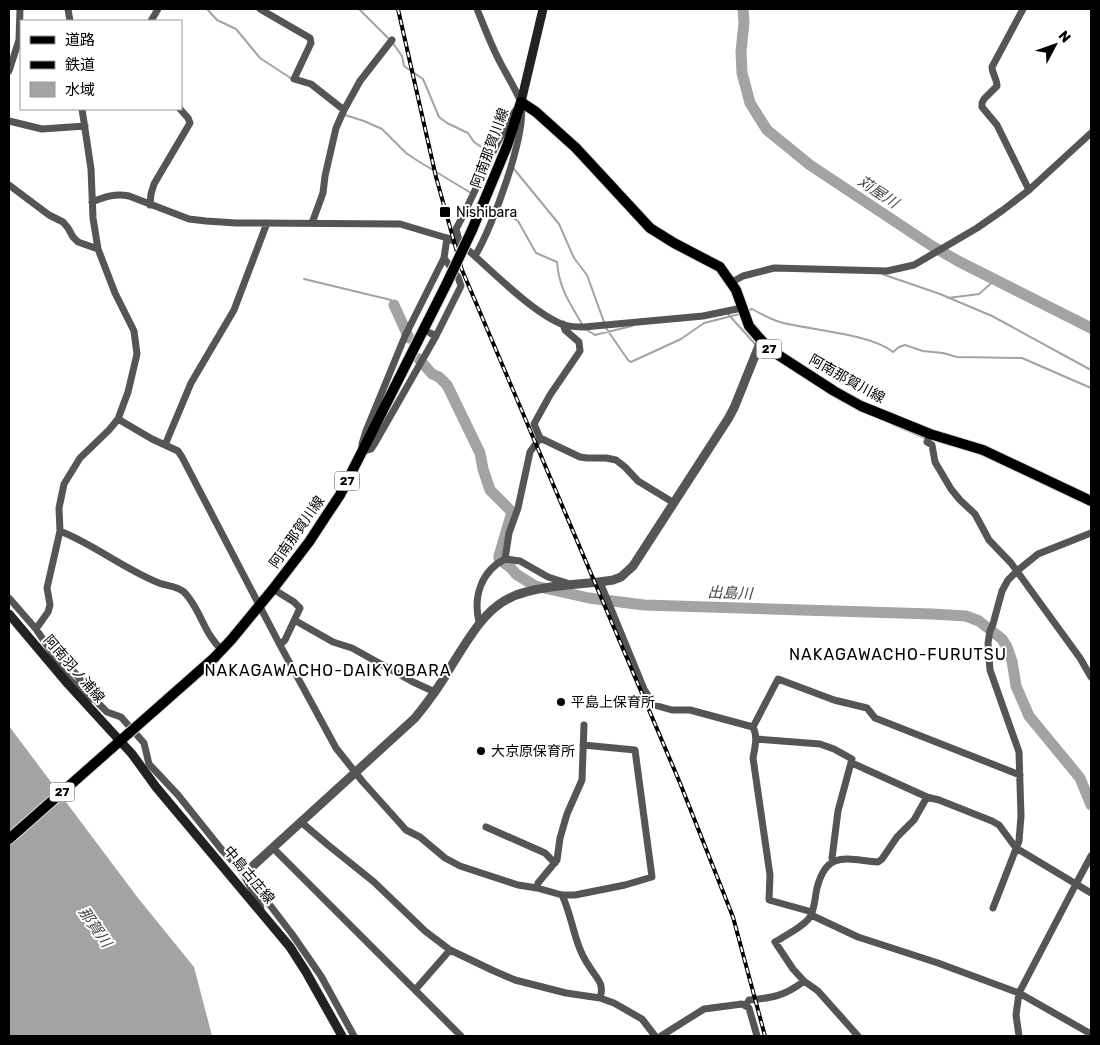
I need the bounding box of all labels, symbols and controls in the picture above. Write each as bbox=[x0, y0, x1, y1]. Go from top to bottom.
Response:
legend bbox=[20, 20, 182, 110]
north arrow bbox=[1030, 20, 1080, 70]
text: N bbox=[1055, 27, 1074, 46]
text: 道路 bbox=[65, 31, 95, 49]
text: 鉄道 bbox=[65, 56, 95, 74]
text: 水域 bbox=[65, 81, 95, 99]
street label: 阿南那賀川線 bbox=[468, 106, 512, 190]
water label: 苅屋川 bbox=[854, 172, 903, 213]
place label: Nishibara bbox=[456, 204, 517, 221]
marker: Nishibara bbox=[438, 205, 452, 219]
road number: 27 bbox=[756, 339, 782, 358]
street label: 阿南那賀川線 bbox=[806, 351, 888, 407]
road number: 27 bbox=[334, 472, 360, 491]
street label: 阿南那賀川線 bbox=[266, 493, 328, 571]
water label: 出島川 bbox=[707, 583, 755, 603]
street label: 阿南羽ノ浦線 bbox=[40, 632, 108, 706]
district label: NAKAGAWACHO-FURUTSU bbox=[789, 645, 1007, 664]
district label: NAKAGAWACHO-DAIKYOBARA bbox=[204, 661, 452, 680]
place label: 平島上保育所 bbox=[571, 694, 655, 711]
marker: 平島上保育所 bbox=[555, 696, 567, 708]
place label: 大京原保育所 bbox=[491, 743, 575, 760]
marker: 大京原保育所 bbox=[475, 745, 487, 757]
road number: 27 bbox=[50, 782, 74, 802]
street label: 中島古庄線 bbox=[220, 843, 278, 907]
water label: 那賀川 bbox=[75, 903, 116, 952]

